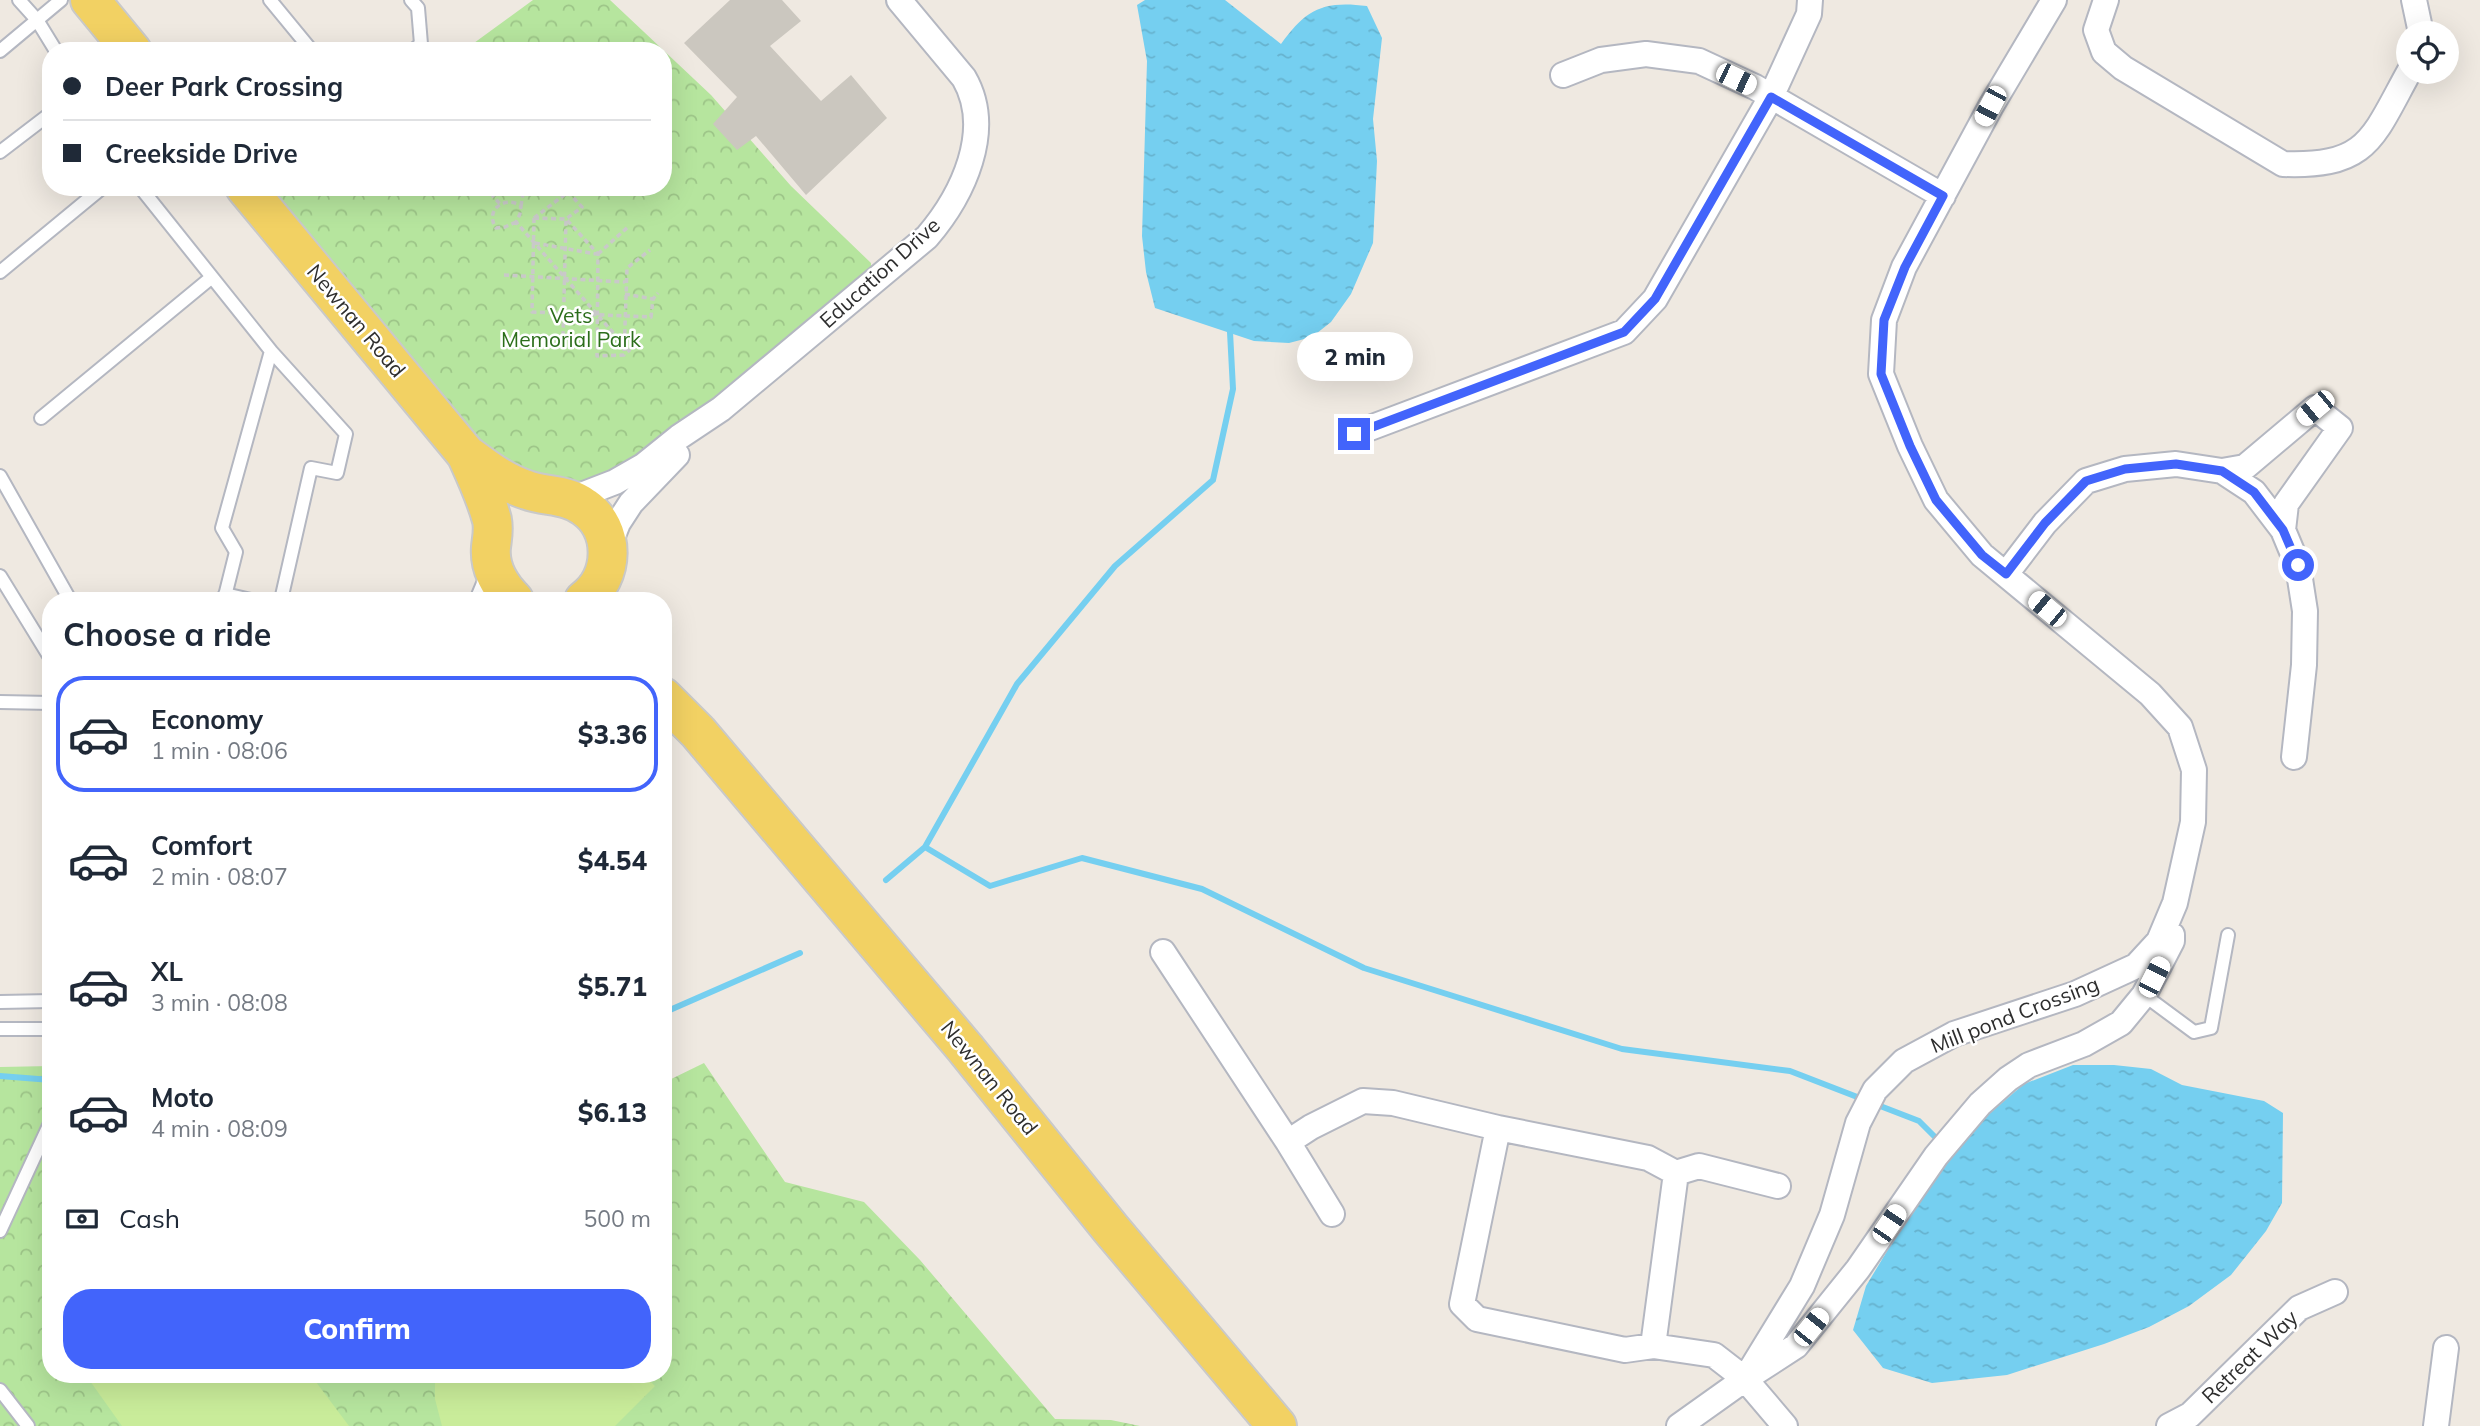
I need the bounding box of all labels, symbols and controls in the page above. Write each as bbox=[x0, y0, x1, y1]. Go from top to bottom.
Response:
map controls bbox=[2396, 21, 2459, 84]
button: locate bbox=[2396, 21, 2459, 84]
car bbox=[1713, 60, 1760, 98]
text: Deer Park Crossing bbox=[105, 70, 343, 103]
car bbox=[1971, 83, 2010, 129]
text: Creekside Drive bbox=[105, 137, 298, 170]
street label: Education Drive bbox=[814, 211, 945, 333]
street label: Newnan Road bbox=[302, 259, 412, 382]
park label: Vets Memorial Park bbox=[501, 302, 641, 352]
callout: 2 min bbox=[1296, 332, 1412, 382]
text: 2 min bbox=[1324, 342, 1386, 371]
car bbox=[2293, 386, 2338, 430]
route end bbox=[1338, 418, 1370, 450]
route start bbox=[2282, 549, 2314, 581]
car bbox=[2025, 587, 2070, 631]
text: Choose a ride bbox=[63, 614, 271, 654]
icon: car bbox=[67, 703, 130, 766]
text: Economy bbox=[151, 703, 263, 736]
text: $3.36 bbox=[578, 718, 647, 751]
text: 1 min · 08:06 bbox=[151, 736, 288, 765]
icon: car bbox=[67, 829, 130, 892]
text: Comfort bbox=[151, 829, 252, 862]
text: $4.54 bbox=[578, 844, 647, 877]
text: 2 min · 08:07 bbox=[151, 862, 288, 891]
car bbox=[2136, 954, 2173, 1000]
icon: car bbox=[67, 955, 130, 1018]
text: XL bbox=[151, 955, 183, 988]
text: $5.71 bbox=[578, 970, 647, 1003]
street label: Mill pond Crossing bbox=[1927, 970, 2102, 1058]
text: 3 min · 08:08 bbox=[151, 988, 288, 1017]
street label: Newnan Road bbox=[936, 1015, 1044, 1140]
icon: car bbox=[67, 1081, 130, 1144]
text: Moto bbox=[151, 1081, 214, 1114]
text: $6.13 bbox=[578, 1096, 647, 1129]
text: 4 min · 08:09 bbox=[151, 1114, 288, 1143]
icon: cash bbox=[63, 1200, 101, 1238]
car bbox=[1869, 1201, 1910, 1247]
text: Cash bbox=[119, 1202, 180, 1235]
text: 500 m bbox=[583, 1204, 651, 1233]
button: Confirm bbox=[63, 1289, 651, 1369]
car bbox=[1790, 1304, 1833, 1350]
street label: Retreat Way bbox=[2196, 1304, 2303, 1408]

